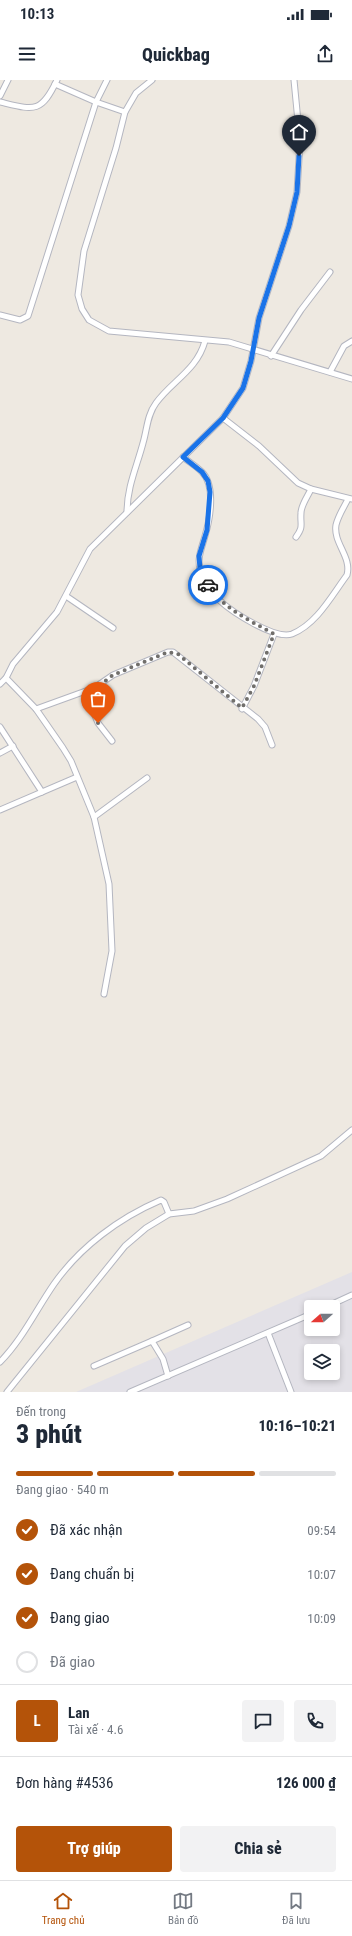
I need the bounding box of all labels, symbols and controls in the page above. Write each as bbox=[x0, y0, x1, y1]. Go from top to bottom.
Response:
text: 10:13 bbox=[20, 5, 54, 23]
icon: menu bbox=[16, 43, 38, 65]
icon: share bbox=[314, 43, 336, 65]
text: Quickbag bbox=[142, 44, 210, 65]
pin bbox=[282, 115, 316, 156]
icon: home bbox=[288, 121, 310, 143]
courier bbox=[188, 565, 228, 605]
icon: car bbox=[197, 574, 219, 596]
pin bbox=[81, 682, 115, 723]
icon: bag bbox=[87, 688, 109, 710]
north arrow bbox=[304, 1300, 340, 1336]
map controls bbox=[304, 1300, 340, 1380]
button: layers bbox=[304, 1344, 340, 1380]
text: Đến trong bbox=[16, 1404, 66, 1419]
text: 10:16–10:21 bbox=[258, 1417, 336, 1435]
text: 3 phút bbox=[16, 1419, 82, 1449]
text: Đang giao · 540 m bbox=[16, 1482, 109, 1497]
icon: check bbox=[16, 1519, 38, 1541]
text: Đã xác nhận bbox=[50, 1521, 123, 1539]
text: 09:54 bbox=[307, 1523, 336, 1538]
icon: check bbox=[16, 1563, 38, 1585]
text: Đang chuẩn bị bbox=[50, 1565, 134, 1583]
text: 10:07 bbox=[307, 1567, 336, 1582]
icon: check bbox=[16, 1607, 38, 1629]
text: Đang giao bbox=[50, 1609, 110, 1627]
text: 10:09 bbox=[307, 1611, 336, 1626]
text: Đã giao bbox=[50, 1653, 95, 1671]
button: chat bbox=[242, 1700, 284, 1742]
button: phone bbox=[294, 1700, 336, 1742]
text: Lan bbox=[68, 1704, 90, 1722]
text: L bbox=[33, 1712, 41, 1730]
text: Tài xế · 4.6 bbox=[68, 1722, 123, 1737]
text: Đơn hàng #4536 bbox=[16, 1774, 113, 1792]
text: 126 000 ₫ bbox=[276, 1774, 336, 1792]
button: Trợ giúp bbox=[16, 1826, 172, 1872]
button: Chia sẻ bbox=[180, 1826, 336, 1872]
tab: Trang chủ bbox=[42, 1890, 84, 1927]
tab: Bản đồ bbox=[168, 1890, 199, 1927]
tab: Đã lưu bbox=[282, 1890, 310, 1927]

